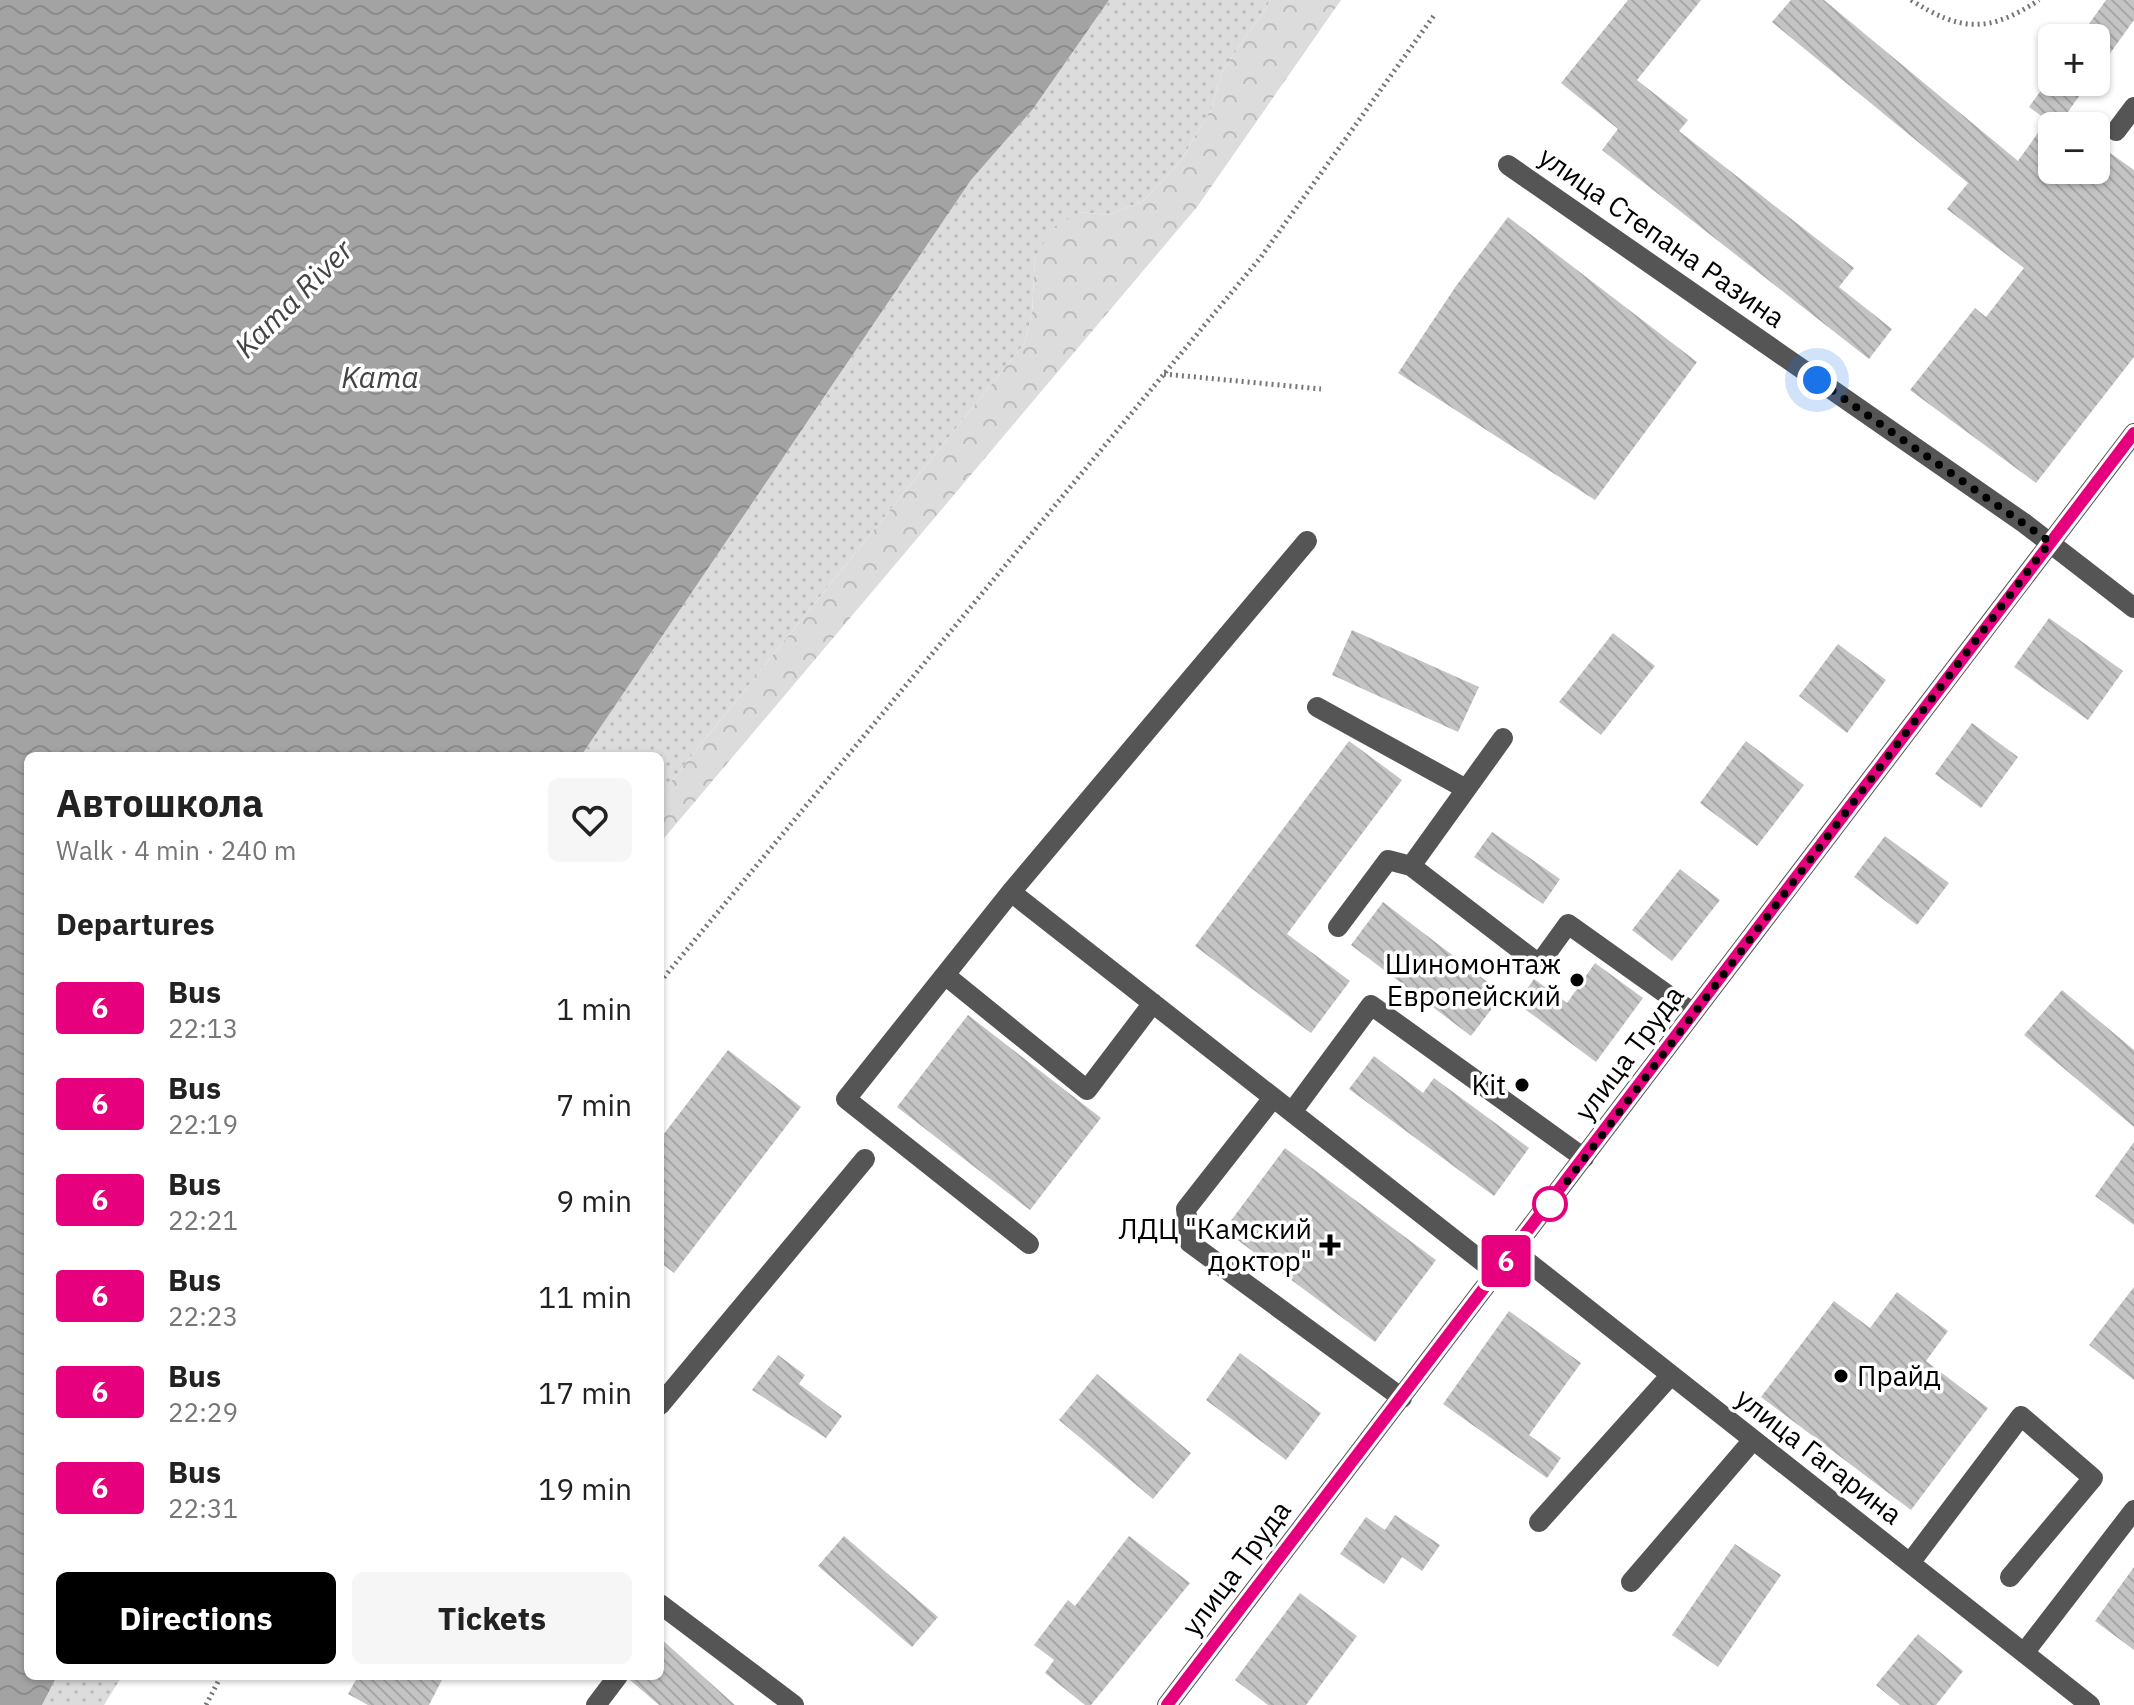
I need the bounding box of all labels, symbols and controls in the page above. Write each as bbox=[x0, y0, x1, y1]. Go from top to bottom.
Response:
map controls bbox=[2038, 24, 2110, 184]
button: + bbox=[2038, 24, 2110, 96]
button: − bbox=[2038, 112, 2110, 184]
street label: улица Степана Разина bbox=[1532, 138, 1793, 336]
water label: Kama River bbox=[225, 230, 361, 365]
water label: Kama bbox=[341, 357, 419, 396]
your location bbox=[1797, 360, 1837, 400]
text: Автошкола bbox=[56, 778, 264, 827]
button: heart bbox=[548, 778, 632, 862]
text: Walk · 4 min · 240 m bbox=[56, 833, 296, 867]
text: Departures bbox=[56, 904, 215, 943]
place label: Шиномонтаж Европейский bbox=[1385, 945, 1561, 1014]
marker: Шиномонтаж Европейский bbox=[1568, 971, 1586, 989]
text: Bus bbox=[168, 972, 221, 1011]
street label: улица Труда bbox=[1566, 978, 1692, 1128]
text: 6 bbox=[92, 989, 108, 1026]
text: 1 min bbox=[556, 989, 632, 1028]
text: 22:13 bbox=[168, 1011, 238, 1045]
place label: Kit bbox=[1471, 1066, 1506, 1103]
text: Bus bbox=[168, 1068, 221, 1107]
marker: Kit bbox=[1513, 1076, 1531, 1094]
text: 6 bbox=[92, 1085, 108, 1122]
text: 7 min bbox=[556, 1085, 632, 1124]
text: 22:19 bbox=[168, 1107, 238, 1141]
text: Bus bbox=[168, 1164, 221, 1203]
text: 6 bbox=[92, 1181, 108, 1218]
text: 9 min bbox=[556, 1181, 632, 1220]
unlabelled marker bbox=[1533, 1187, 1567, 1221]
text: 22:21 bbox=[168, 1203, 238, 1237]
place label: ЛДЦ "Камский доктор" bbox=[1118, 1210, 1312, 1279]
marker: ЛДЦ "Камский доктор" bbox=[1319, 1234, 1341, 1256]
line badge: 6 bbox=[1480, 1235, 1532, 1287]
text: 6 bbox=[1498, 1242, 1514, 1279]
text: Bus bbox=[168, 1260, 221, 1299]
text: 6 bbox=[92, 1277, 108, 1314]
text: 11 min bbox=[538, 1277, 632, 1316]
text: 22:23 bbox=[168, 1299, 238, 1333]
text: Bus bbox=[168, 1356, 221, 1395]
place label: Прайд bbox=[1857, 1357, 1941, 1394]
marker: Прайд bbox=[1832, 1367, 1850, 1385]
text: 6 bbox=[92, 1373, 108, 1410]
text: 17 min bbox=[538, 1373, 632, 1412]
street label: улица Гагарина bbox=[1729, 1379, 1910, 1532]
text: 22:29 bbox=[168, 1395, 238, 1429]
text: Bus bbox=[168, 1452, 221, 1491]
text: 6 bbox=[92, 1469, 108, 1506]
text: 19 min bbox=[538, 1469, 632, 1508]
text: 22:31 bbox=[168, 1491, 238, 1525]
street label: улица Труда bbox=[1173, 1493, 1299, 1643]
button: Directions bbox=[56, 1572, 336, 1664]
button: Tickets bbox=[352, 1572, 632, 1664]

